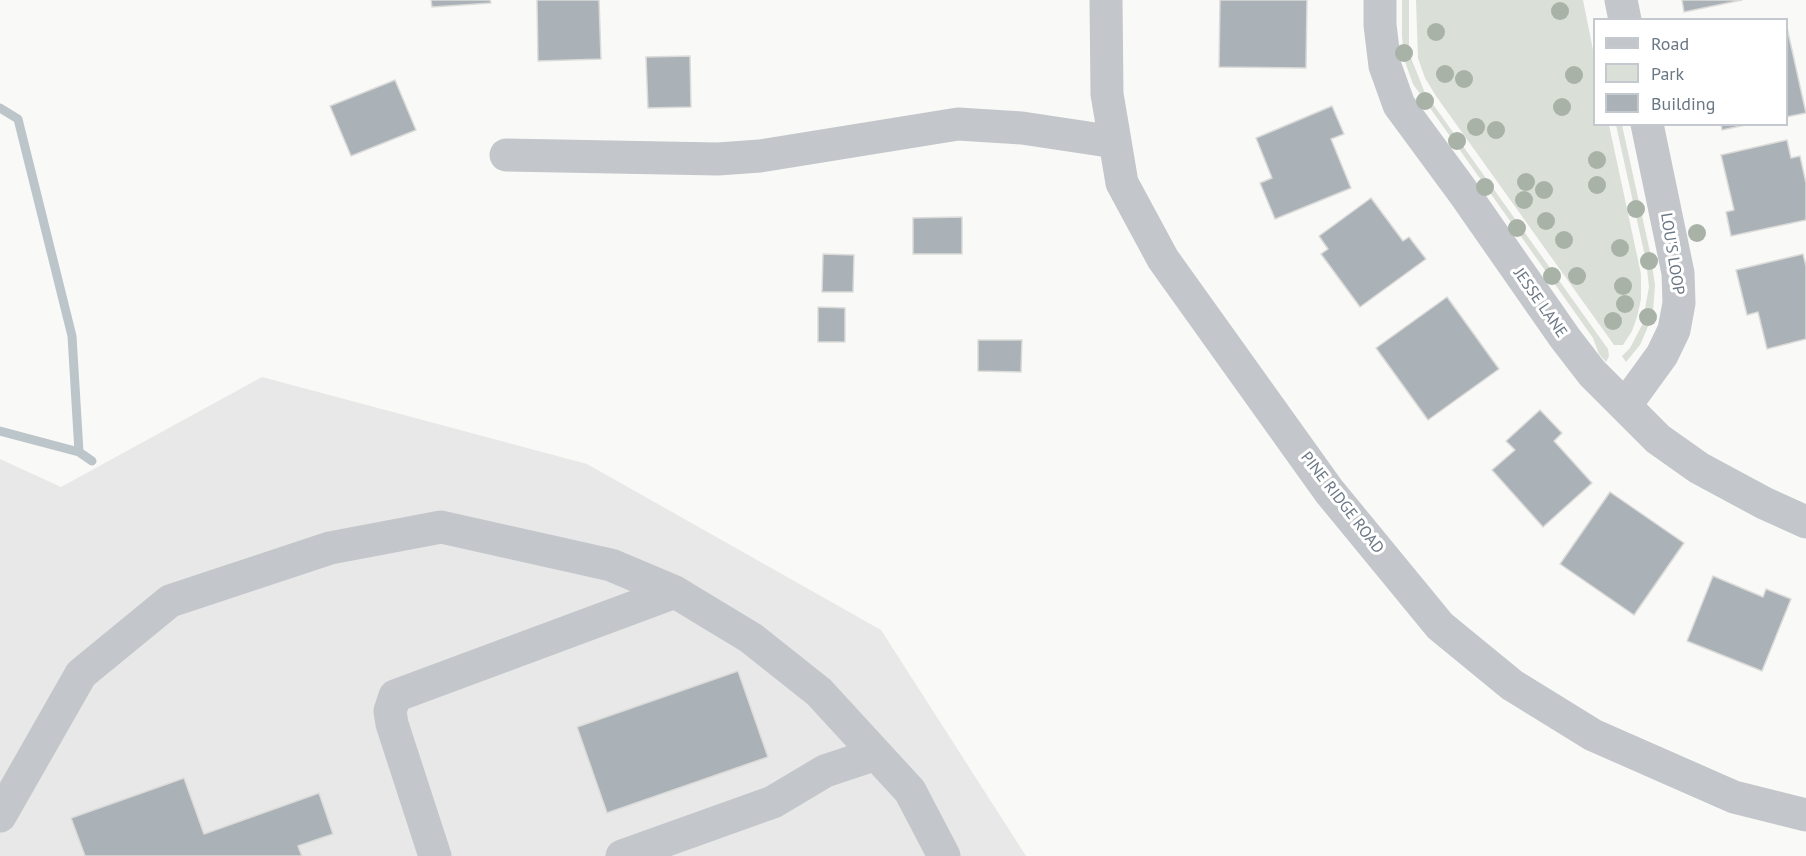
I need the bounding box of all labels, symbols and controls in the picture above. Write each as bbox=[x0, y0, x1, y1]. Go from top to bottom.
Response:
legend bbox=[1593, 18, 1788, 126]
text: Road bbox=[1651, 32, 1689, 55]
text: Park bbox=[1651, 62, 1684, 85]
text: Building bbox=[1651, 92, 1715, 115]
street label: LOU'S LOOP bbox=[1656, 212, 1688, 296]
street label: JESSE LANE bbox=[1509, 265, 1571, 341]
street label: PINE RIDGE ROAD bbox=[1296, 448, 1388, 558]

